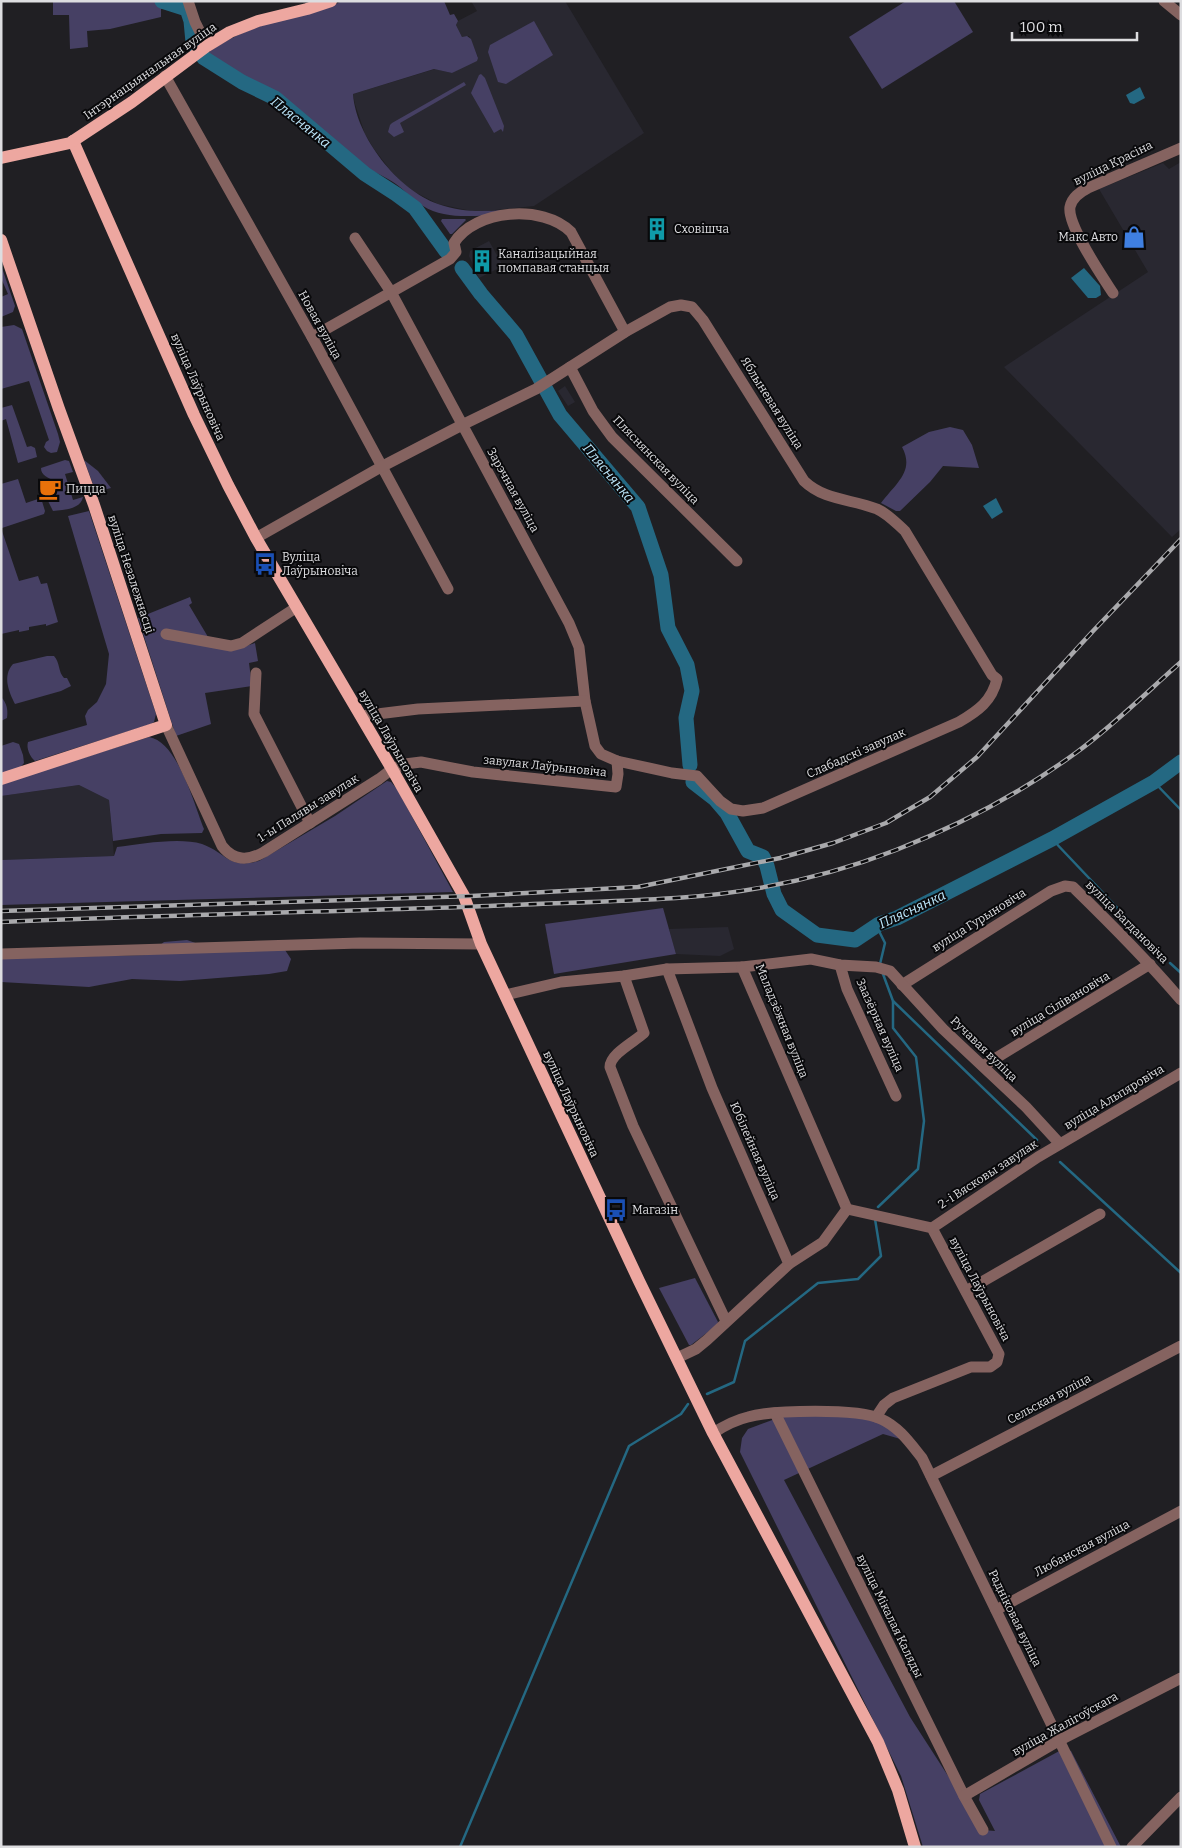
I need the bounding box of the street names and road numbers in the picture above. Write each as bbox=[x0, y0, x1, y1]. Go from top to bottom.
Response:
street label: Інтэрнацыянальная вуліца bbox=[81, 19, 219, 122]
street label: вуліца Красіна bbox=[1071, 138, 1155, 188]
street label: Новая вуліца bbox=[295, 288, 345, 362]
street label: вуліца Лаўрыновіча bbox=[168, 331, 228, 443]
street label: Яблыневая вуліца bbox=[738, 354, 806, 452]
street label: Пляснянская вуліца bbox=[610, 413, 702, 507]
street label: Зарэчная вуліца bbox=[484, 445, 542, 535]
street label: вуліца Незалежнасці bbox=[105, 513, 157, 635]
street label: вуліца Лаўрыновіча bbox=[356, 687, 426, 795]
street label: Слабадскі завулак bbox=[804, 725, 908, 781]
street label: завулак Лаўрыновіча bbox=[483, 753, 608, 779]
street label: 1-ы Палявы завулак bbox=[255, 771, 361, 845]
street label: вуліца Багдановіча bbox=[1083, 878, 1172, 967]
street label: вуліца Гурыновіча bbox=[930, 885, 1029, 955]
street label: Маладзёжная вуліца bbox=[753, 962, 811, 1080]
street label: вуліца Сілівановіча bbox=[1008, 969, 1113, 1039]
street label: Заазёрная вуліца bbox=[853, 976, 907, 1074]
street label: Ручавая вуліца bbox=[948, 1014, 1021, 1085]
street label: вуліца Лаўрыновіча bbox=[540, 1049, 602, 1160]
street label: вуліца Альпяровіча bbox=[1062, 1061, 1167, 1132]
street label: Юбілейная вуліца bbox=[727, 1100, 783, 1203]
street label: 2-і Вясковы завулак bbox=[936, 1137, 1040, 1211]
street label: вуліца Лаўрыновіча bbox=[947, 1235, 1014, 1344]
street label: Сельская вуліца bbox=[1005, 1371, 1094, 1427]
street label: Любанская вуліца bbox=[1032, 1517, 1132, 1579]
street label: вуліца Мікалая Каляды bbox=[854, 1552, 926, 1681]
street label: Радніковая вуліца bbox=[986, 1567, 1045, 1669]
street label: вуліца Жалігоўскага bbox=[1010, 1689, 1121, 1759]

